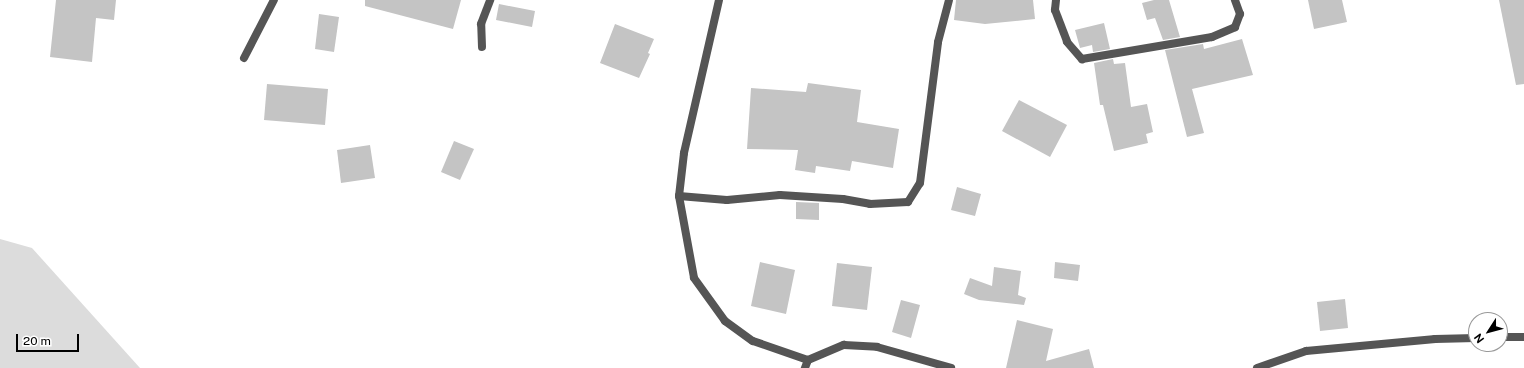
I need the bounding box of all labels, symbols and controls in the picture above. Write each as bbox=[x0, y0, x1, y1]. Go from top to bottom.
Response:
north arrow bbox=[1468, 312, 1508, 352]
scale bar bbox=[18, 326, 81, 352]
text: N bbox=[1472, 331, 1486, 345]
text: 20 m bbox=[23, 334, 51, 348]

